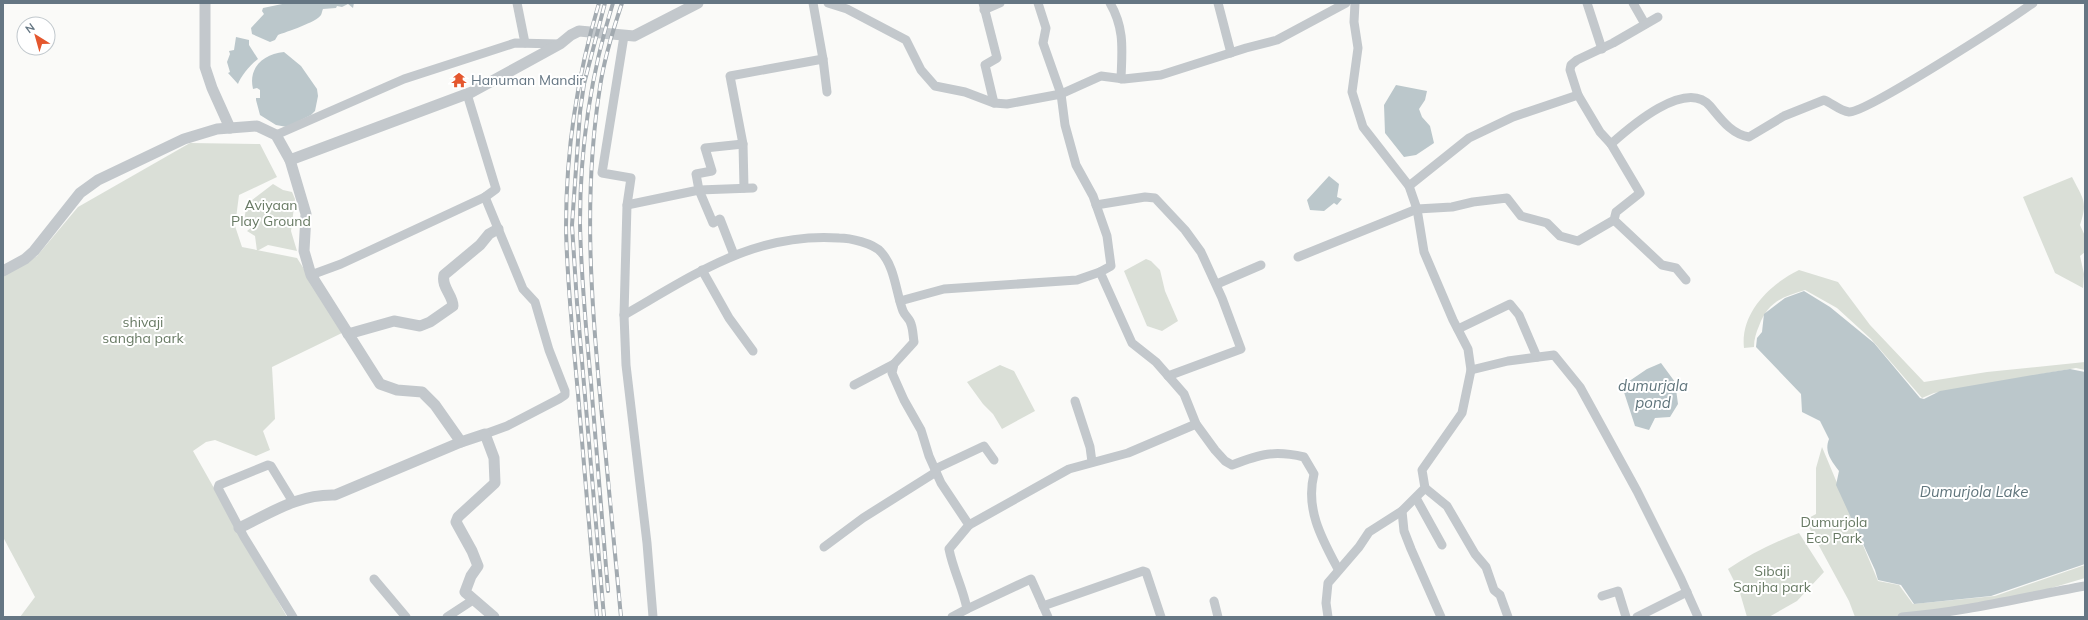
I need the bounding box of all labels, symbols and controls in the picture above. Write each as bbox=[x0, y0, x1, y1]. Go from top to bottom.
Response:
north arrow bbox=[16, 16, 56, 56]
text: N bbox=[22, 20, 38, 36]
temple icon: Hanuman Mandir bbox=[450, 71, 468, 89]
place label: Hanuman Mandir bbox=[471, 71, 585, 89]
park label: Aviyaan Play Ground bbox=[231, 196, 311, 230]
park label: shivaji sangha park bbox=[102, 313, 184, 347]
water label: dumurjala pond bbox=[1618, 376, 1688, 412]
water label: Dumurjola Lake bbox=[1920, 482, 2028, 501]
park label: Dumurjola Eco Park bbox=[1800, 513, 1868, 547]
park label: Sibaji Sanjha park bbox=[1733, 562, 1812, 596]

